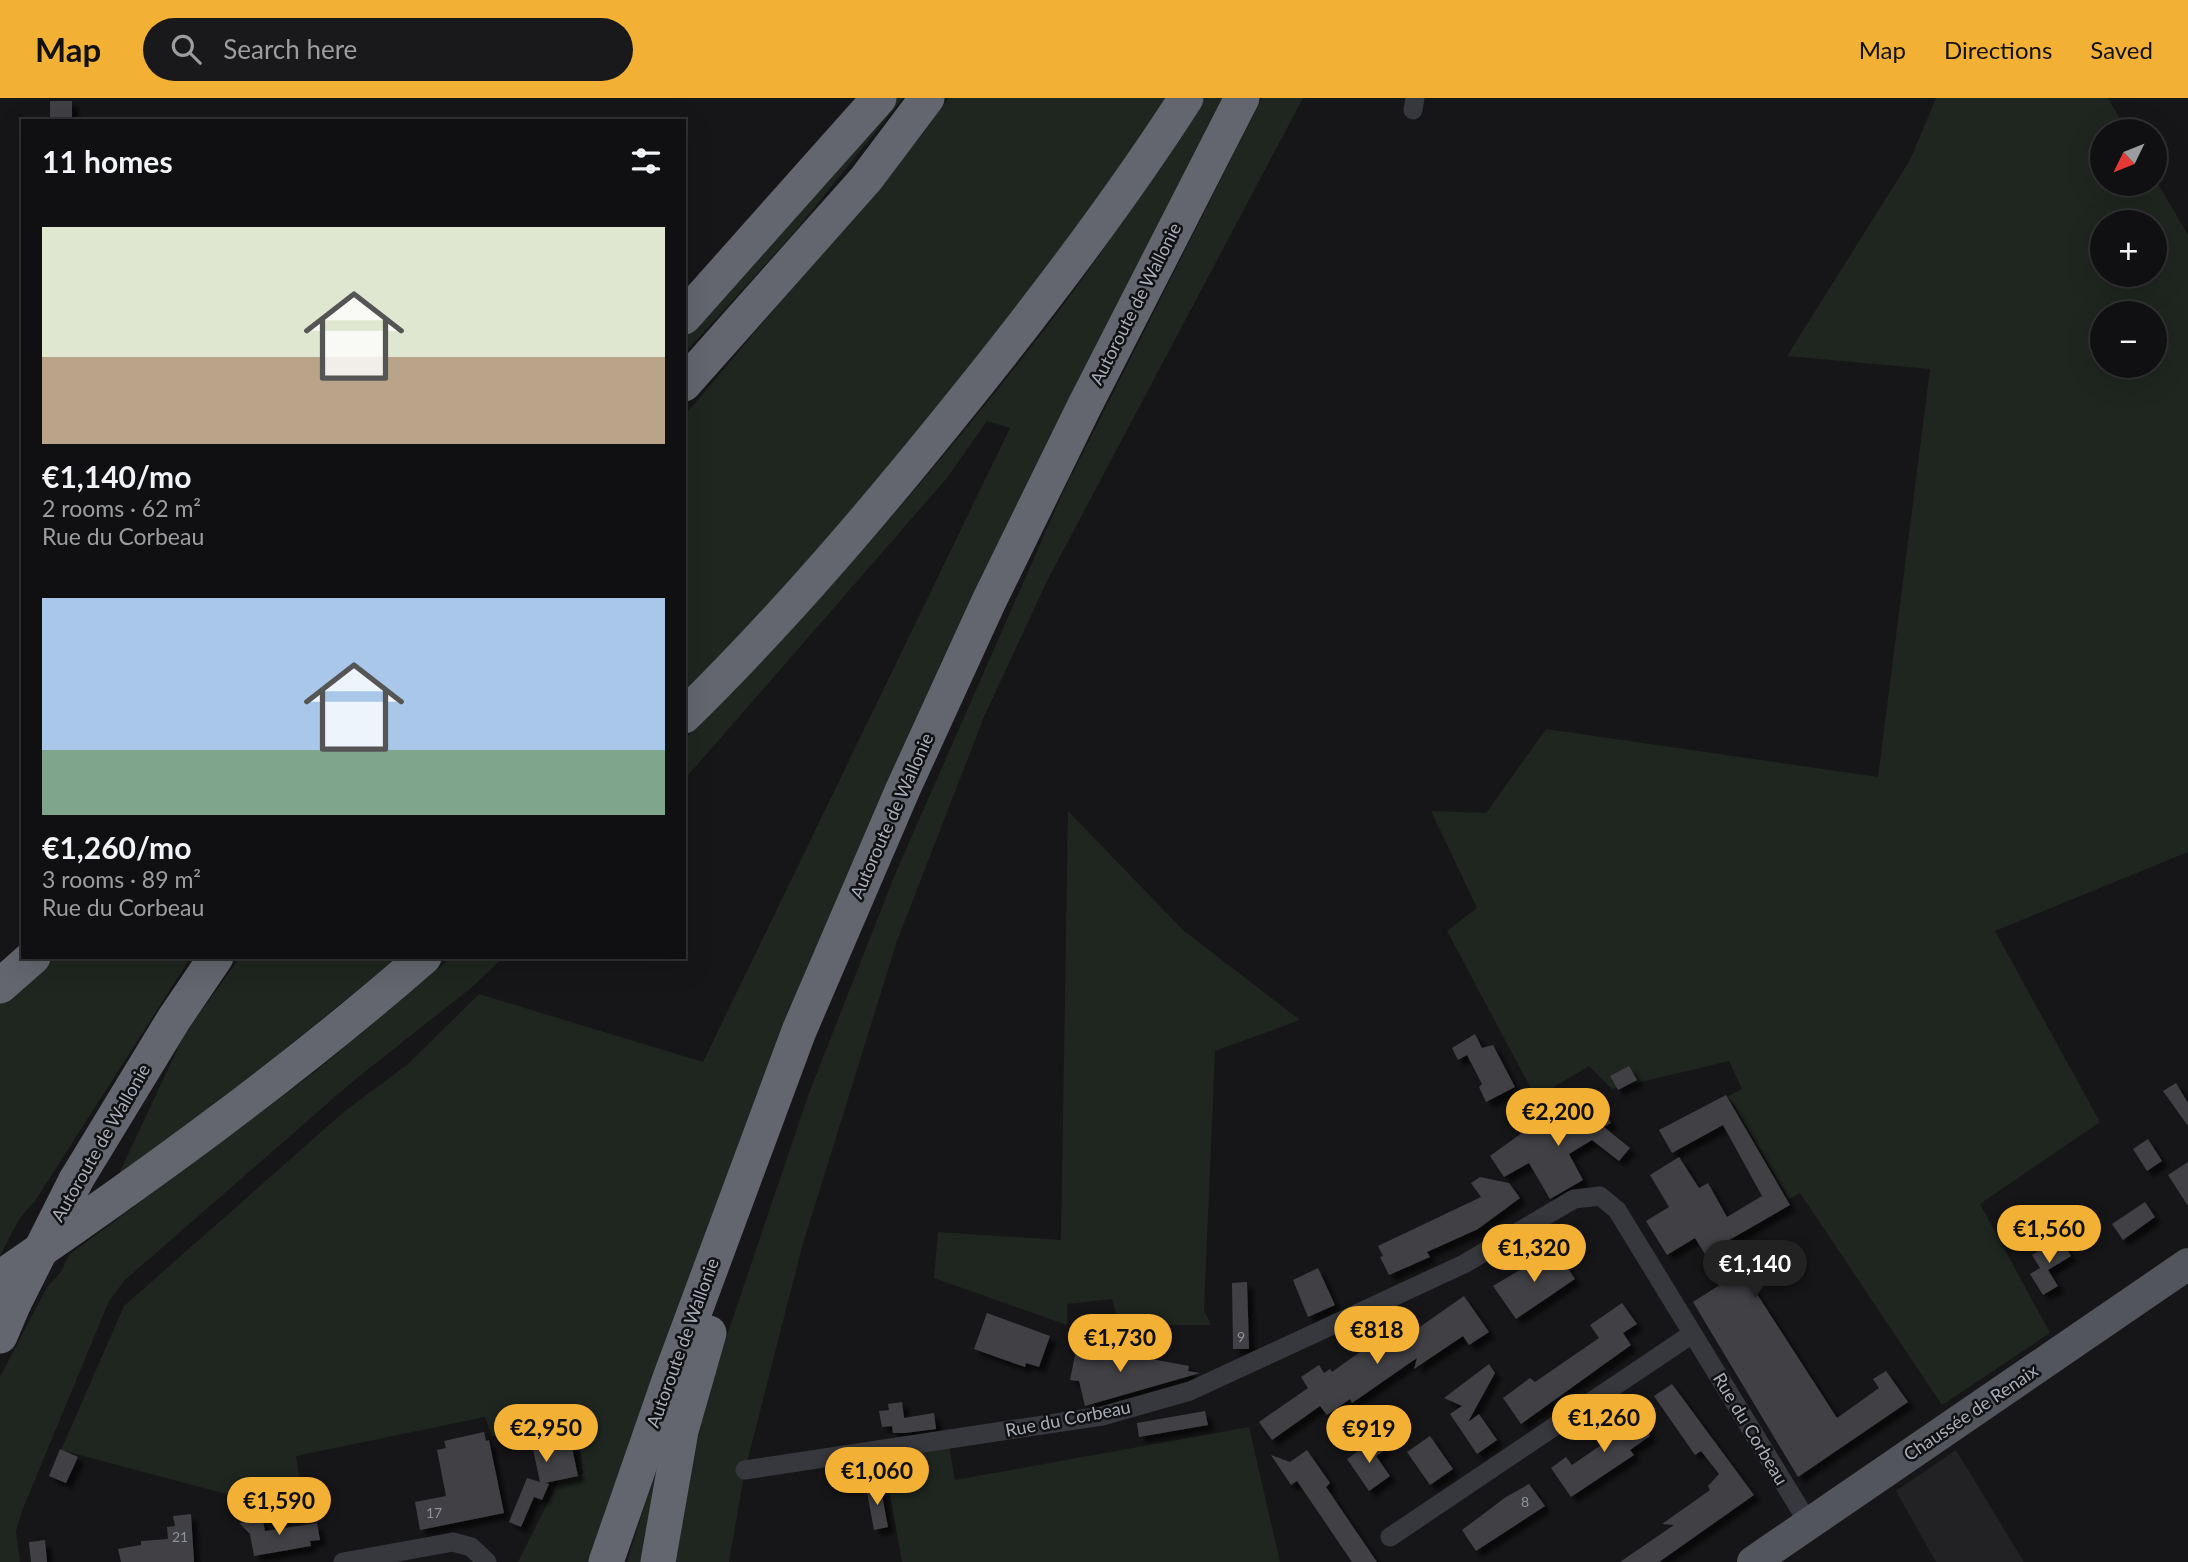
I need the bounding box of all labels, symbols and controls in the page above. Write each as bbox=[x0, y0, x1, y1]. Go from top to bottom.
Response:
search box bbox=[143, 18, 633, 81]
text: Map bbox=[35, 29, 101, 69]
icon: search bbox=[167, 30, 205, 68]
text: Search here bbox=[223, 33, 357, 65]
text: Map bbox=[1859, 35, 1906, 64]
text: Directions bbox=[1944, 35, 2052, 64]
text: Saved bbox=[2090, 35, 2153, 64]
north arrow bbox=[2090, 119, 2166, 196]
map controls bbox=[2090, 119, 2167, 378]
icon: filters bbox=[627, 142, 665, 180]
text: 11 homes bbox=[42, 143, 173, 179]
button: + bbox=[2090, 210, 2167, 287]
street label: Autoroute de Wallonie bbox=[1085, 219, 1185, 388]
icon: home bbox=[291, 273, 417, 399]
button: − bbox=[2090, 301, 2167, 378]
text: €1,140/mo bbox=[42, 458, 191, 494]
text: 2 rooms · 62 m² bbox=[42, 494, 201, 522]
text: Rue du Corbeau bbox=[42, 522, 204, 550]
icon: home bbox=[291, 644, 417, 770]
street label: Autoroute de Wallonie bbox=[845, 730, 937, 902]
text: €1,260/mo bbox=[42, 829, 191, 865]
text: 3 rooms · 89 m² bbox=[42, 865, 201, 893]
text: Rue du Corbeau bbox=[42, 893, 204, 921]
street label: Autoroute de Wallonie bbox=[46, 1060, 154, 1225]
pin: €2,200 bbox=[1501, 1088, 1615, 1148]
text: €2,200 bbox=[1522, 1097, 1594, 1125]
pin: €1,560 bbox=[1992, 1206, 2106, 1265]
text: €1,560 bbox=[2013, 1214, 2085, 1242]
pin: €1,320 bbox=[1477, 1224, 1591, 1284]
text: €1,320 bbox=[1498, 1233, 1570, 1261]
pin: €1,140 bbox=[1698, 1240, 1812, 1300]
text: €1,140 bbox=[1719, 1249, 1791, 1277]
street label: Autoroute de Wallonie bbox=[641, 1255, 723, 1430]
pin: €818 bbox=[1336, 1306, 1418, 1366]
pin: €1,730 bbox=[1063, 1314, 1177, 1374]
text: €818 bbox=[1350, 1315, 1404, 1343]
text: €1,730 bbox=[1084, 1323, 1156, 1351]
house number: 9 bbox=[1237, 1328, 1245, 1345]
street label: Chaussée de Renaix bbox=[1899, 1359, 2042, 1465]
street label: Rue du Corbeau bbox=[1709, 1368, 1793, 1489]
pin: €1,260 bbox=[1547, 1394, 1661, 1454]
street label: Rue du Corbeau bbox=[1003, 1395, 1132, 1441]
text: €1,260 bbox=[1568, 1403, 1640, 1431]
pin: €2,950 bbox=[489, 1404, 603, 1464]
pin: €919 bbox=[1328, 1406, 1410, 1465]
text: €2,950 bbox=[510, 1413, 582, 1441]
text: €919 bbox=[1342, 1414, 1396, 1442]
pin: €1,060 bbox=[820, 1448, 934, 1507]
text: €1,060 bbox=[841, 1456, 913, 1484]
pin: €1,590 bbox=[222, 1478, 336, 1537]
text: €1,590 bbox=[243, 1486, 315, 1514]
house number: 8 bbox=[1521, 1493, 1529, 1510]
house number: 17 bbox=[426, 1504, 442, 1521]
house number: 21 bbox=[172, 1528, 188, 1545]

